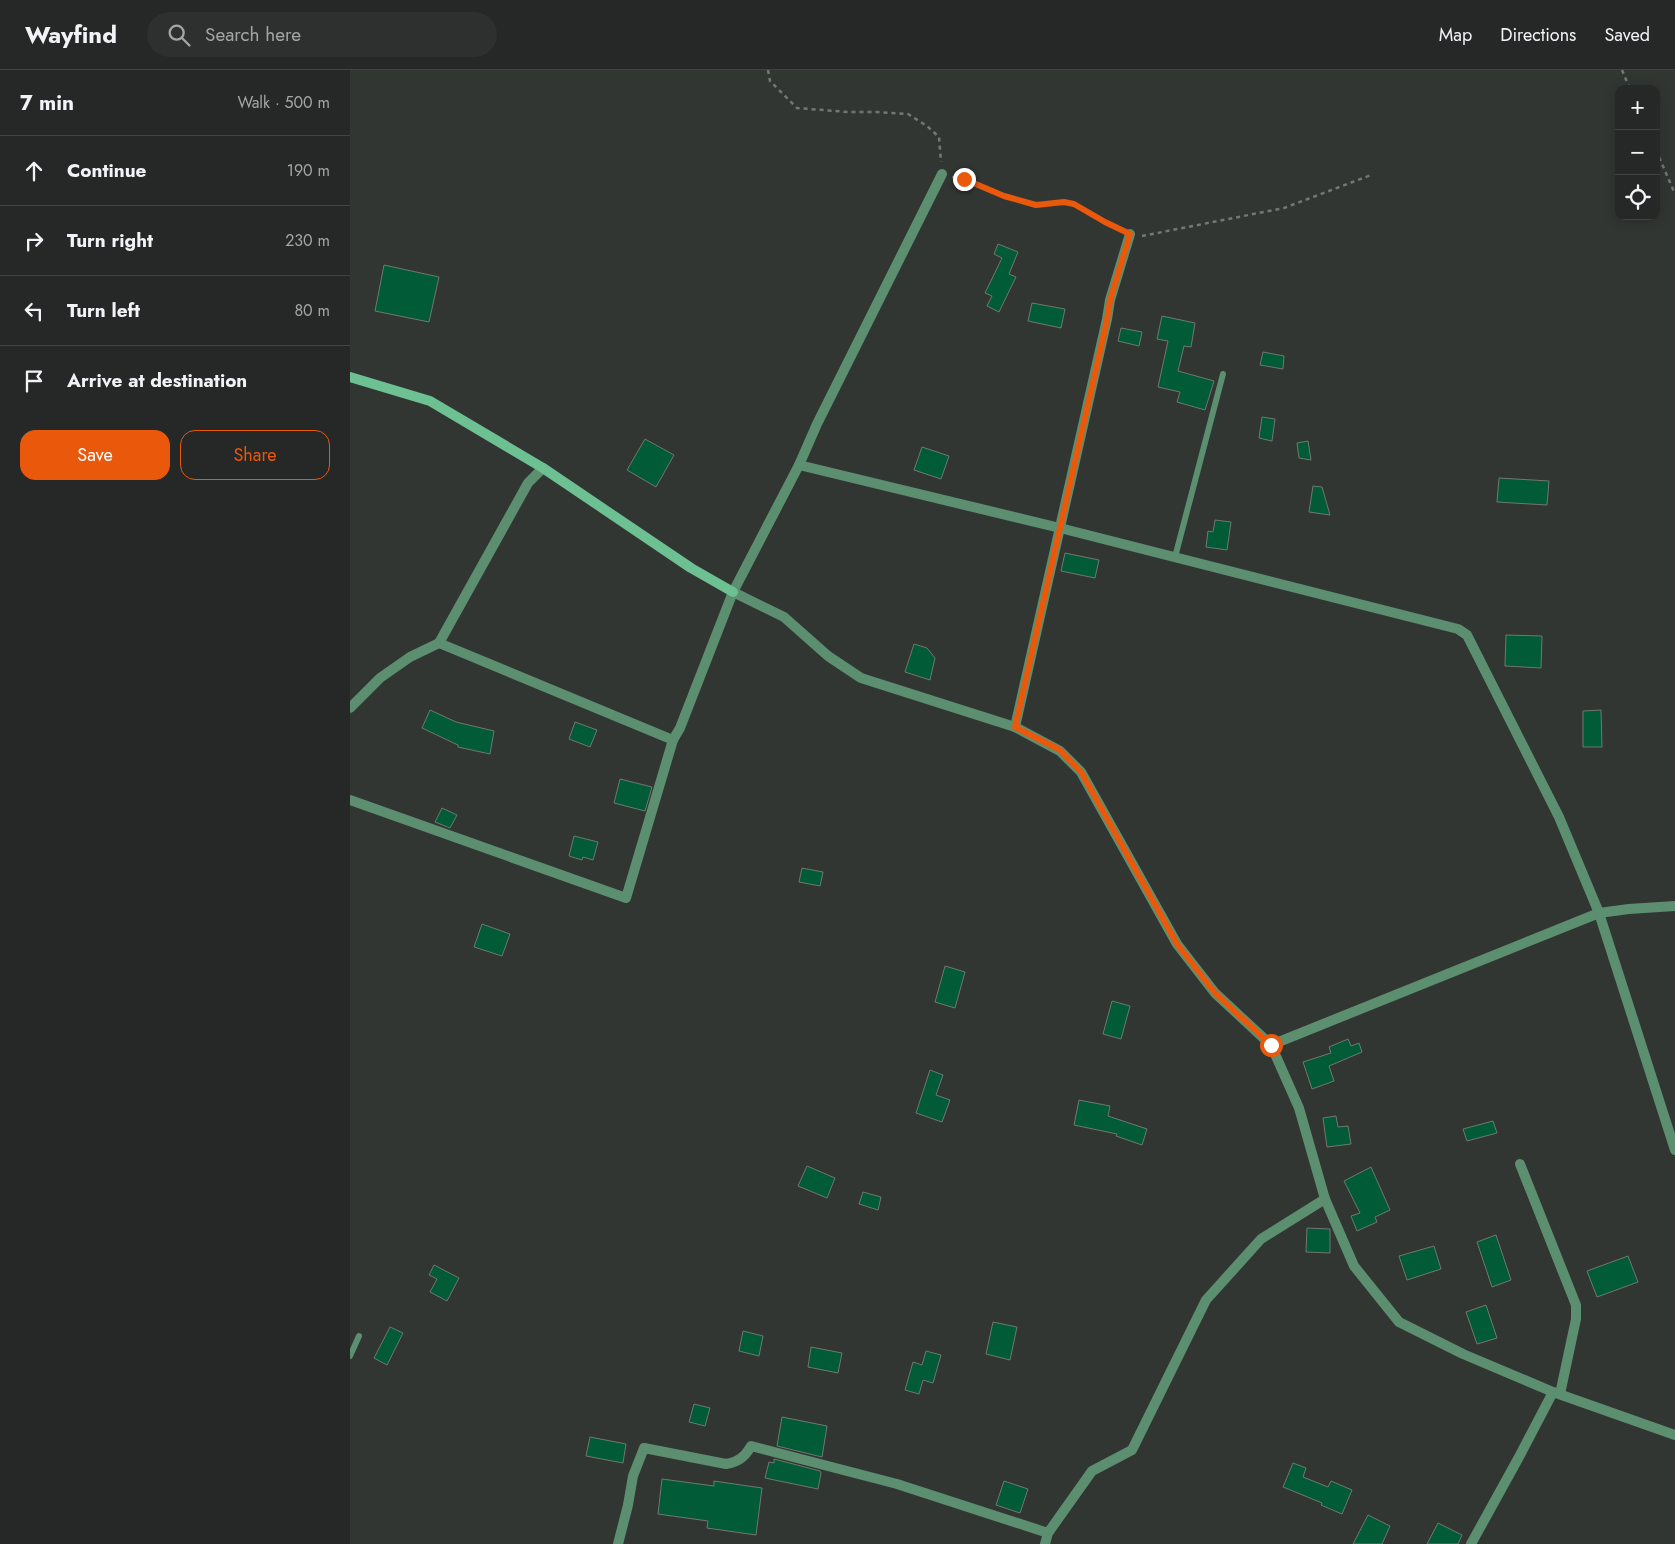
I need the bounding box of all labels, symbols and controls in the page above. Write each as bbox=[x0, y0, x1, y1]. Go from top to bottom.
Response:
search box bbox=[147, 12, 497, 57]
text: Wayfind bbox=[25, 17, 117, 52]
icon: search bbox=[165, 21, 193, 49]
text: Search here bbox=[205, 21, 301, 48]
text: Map bbox=[1439, 22, 1472, 48]
text: Directions bbox=[1500, 22, 1576, 48]
text: Saved bbox=[1604, 22, 1650, 48]
map controls bbox=[1615, 85, 1660, 220]
button: + bbox=[1615, 85, 1660, 130]
text: 7 min bbox=[20, 88, 74, 118]
text: Walk · 500 m bbox=[237, 91, 330, 114]
button: − bbox=[1615, 130, 1660, 175]
icon: ahead bbox=[20, 157, 48, 185]
text: Continue bbox=[67, 157, 146, 184]
text: 190 m bbox=[287, 159, 330, 182]
route end bbox=[953, 168, 976, 191]
button: locate bbox=[1615, 175, 1660, 220]
icon: right bbox=[20, 227, 48, 255]
text: Turn right bbox=[67, 227, 153, 254]
text: 230 m bbox=[285, 229, 330, 252]
icon: left bbox=[20, 297, 48, 325]
text: Turn left bbox=[67, 297, 140, 324]
text: 80 m bbox=[294, 299, 330, 322]
icon: arrive bbox=[20, 367, 48, 395]
text: Arrive at destination bbox=[67, 367, 247, 394]
button: Save bbox=[20, 430, 170, 480]
button: Share bbox=[180, 430, 330, 480]
route start bbox=[1260, 1034, 1283, 1057]

